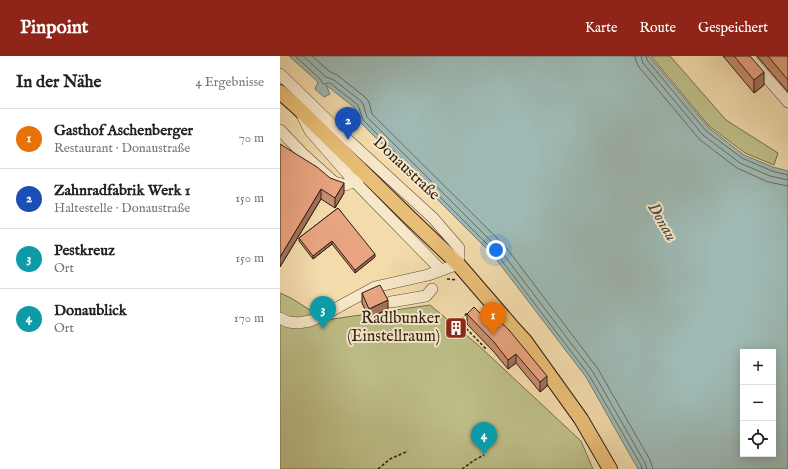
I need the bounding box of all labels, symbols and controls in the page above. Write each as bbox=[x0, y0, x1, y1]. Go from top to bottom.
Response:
text: Pinpoint bbox=[20, 16, 88, 40]
text: Karte bbox=[585, 19, 617, 37]
text: Route bbox=[639, 19, 676, 37]
text: Gespeichert bbox=[698, 19, 768, 37]
text: In der Nähe bbox=[16, 72, 101, 93]
text: 4 Ergebnisse bbox=[196, 74, 264, 91]
pin: 2 bbox=[335, 107, 361, 140]
text: Gasthof Aschenberger bbox=[54, 121, 193, 140]
text: 1 bbox=[27, 130, 31, 147]
text: 70 m bbox=[239, 130, 264, 147]
street label: Donaustraße bbox=[368, 133, 444, 205]
text: Restaurant · Donaustraße bbox=[54, 140, 190, 157]
text: Zahnradfabrik Werk 1 bbox=[54, 181, 190, 200]
text: 2 bbox=[26, 190, 32, 207]
text: 150 m bbox=[235, 190, 264, 207]
water label: Donau bbox=[642, 199, 682, 245]
text: Haltestelle · Donaustraße bbox=[54, 200, 190, 217]
your location bbox=[486, 240, 506, 260]
text: Pestkreuz bbox=[54, 241, 115, 260]
text: 3 bbox=[27, 250, 31, 267]
text: 150 m bbox=[235, 250, 264, 267]
text: Ort bbox=[54, 260, 74, 277]
pin: 3 bbox=[310, 296, 336, 329]
text: Donaublick bbox=[54, 301, 127, 320]
pin: 1 bbox=[480, 302, 506, 335]
place label: Radlbunker (Einstellraum) bbox=[347, 309, 440, 347]
text: 4 bbox=[26, 310, 32, 327]
text: 170 m bbox=[234, 310, 264, 327]
building icon: Radlbunker (Einstellraum) bbox=[443, 315, 469, 341]
text: Ort bbox=[54, 320, 74, 337]
map controls bbox=[740, 349, 776, 457]
button: + bbox=[740, 349, 776, 385]
button: − bbox=[740, 385, 776, 421]
button: locate bbox=[740, 421, 776, 457]
pin: 4 bbox=[471, 422, 497, 455]

